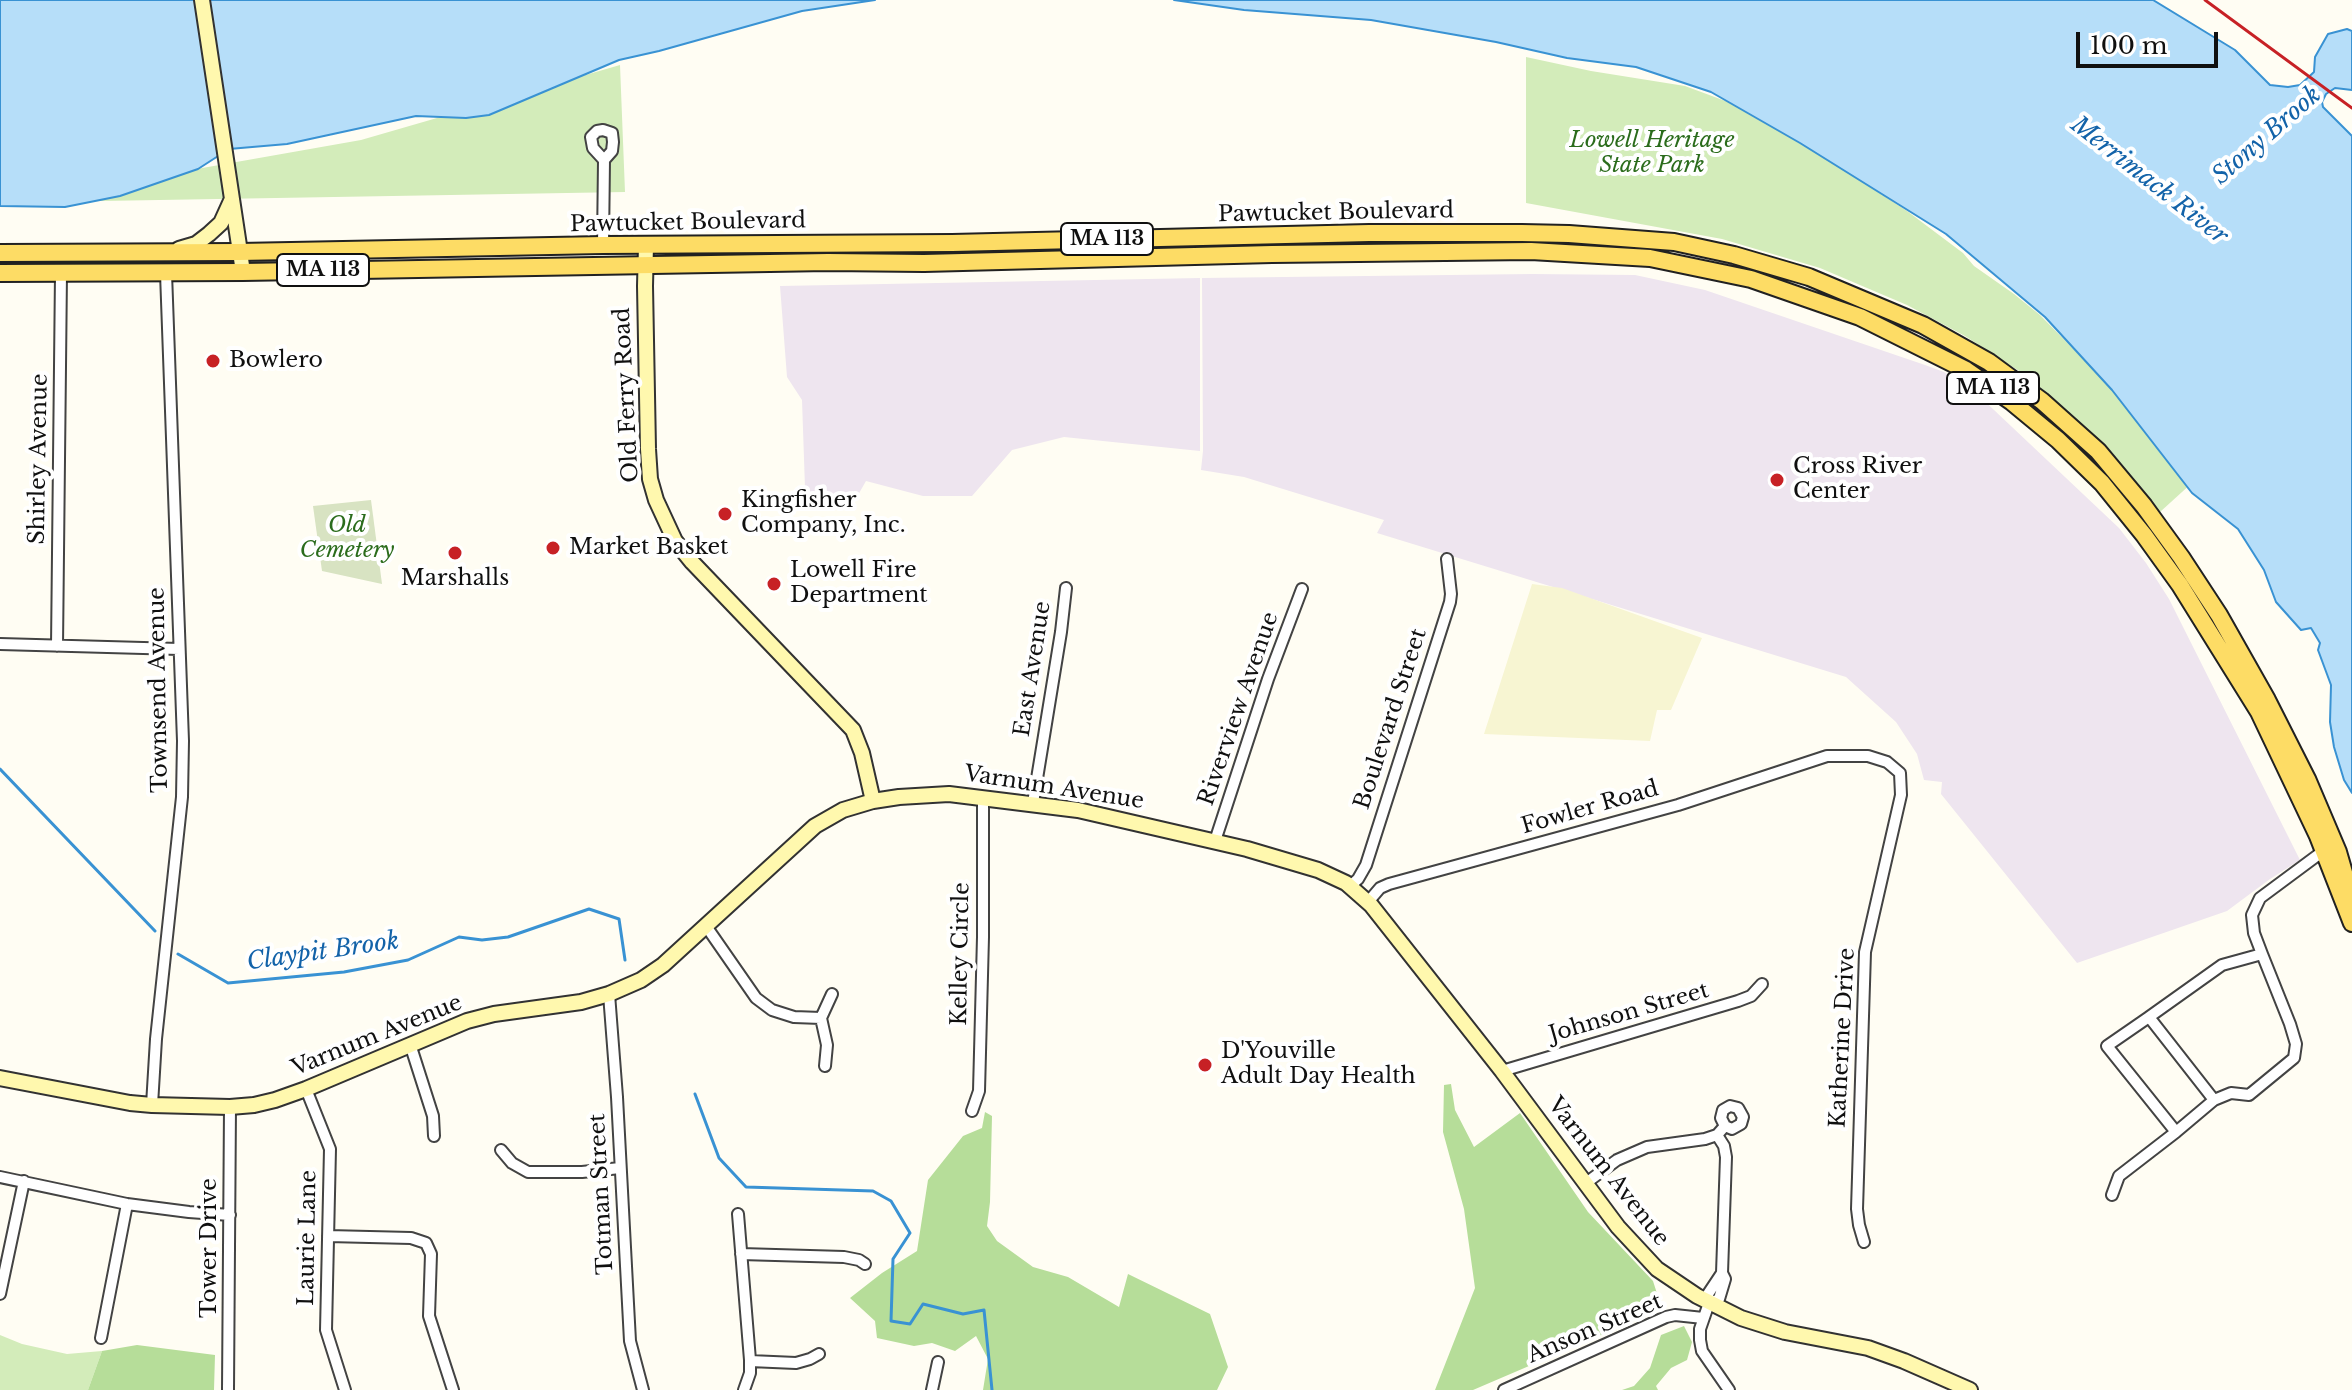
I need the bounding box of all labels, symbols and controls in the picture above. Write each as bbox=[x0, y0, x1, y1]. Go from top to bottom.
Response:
scale bar bbox=[2080, 16, 2222, 66]
text: 100 m bbox=[2090, 31, 2168, 60]
water label: Stony Brook bbox=[2207, 81, 2327, 191]
water label: Merrimack River bbox=[2065, 111, 2233, 251]
park label: Lowell Heritage State Park bbox=[1570, 128, 1734, 180]
street label: Pawtucket Boulevard bbox=[1218, 198, 1454, 228]
street label: Pawtucket Boulevard bbox=[570, 208, 806, 238]
road number: MA 113 bbox=[1061, 223, 1153, 255]
road number: MA 113 bbox=[277, 254, 369, 286]
street label: Old Ferry Road bbox=[609, 307, 645, 483]
place label: Bowlero bbox=[229, 348, 323, 374]
marker: Bowlero bbox=[204, 352, 222, 370]
road number: MA 113 bbox=[1947, 372, 2039, 404]
street label: Shirley Avenue bbox=[24, 373, 54, 545]
place label: Cross River Center bbox=[1793, 454, 1922, 506]
marker: Cross River Center bbox=[1768, 471, 1786, 489]
place label: Kingfisher Company, Inc. bbox=[741, 488, 905, 540]
marker: Kingfisher Company, Inc. bbox=[716, 505, 734, 523]
park label: Old Cemetery bbox=[300, 513, 394, 564]
place label: Market Basket bbox=[569, 535, 728, 561]
marker: Market Basket bbox=[544, 539, 562, 557]
marker: Marshalls bbox=[446, 544, 464, 562]
place label: Lowell Fire Department bbox=[790, 558, 928, 610]
place label: Marshalls bbox=[401, 566, 509, 592]
marker: Lowell Fire Department bbox=[765, 575, 783, 593]
street label: Townsend Avenue bbox=[144, 587, 174, 793]
street label: East Avenue bbox=[1009, 599, 1057, 739]
street label: Riverview Avenue bbox=[1194, 609, 1284, 809]
street label: Boulevard Street bbox=[1349, 625, 1433, 813]
street label: Varnum Avenue bbox=[962, 761, 1146, 815]
street label: Fowler Road bbox=[1518, 776, 1662, 840]
street label: Kelley Circle bbox=[947, 882, 975, 1026]
water label: Claypit Brook bbox=[245, 927, 401, 977]
street label: Katherine Drive bbox=[1825, 947, 1861, 1129]
street label: Johnson Street bbox=[1546, 978, 1712, 1048]
street label: Varnum Avenue bbox=[288, 990, 466, 1082]
place label: D'Youville Adult Day Health bbox=[1221, 1039, 1416, 1090]
marker: D'Youville Adult Day Health bbox=[1196, 1056, 1214, 1074]
street label: Varnum Avenue bbox=[1542, 1092, 1674, 1252]
street label: Totman Street bbox=[585, 1113, 619, 1275]
street label: Laurie Lane bbox=[294, 1170, 322, 1306]
street label: Tower Drive bbox=[197, 1178, 223, 1318]
street label: Anson Street bbox=[1523, 1289, 1667, 1369]

